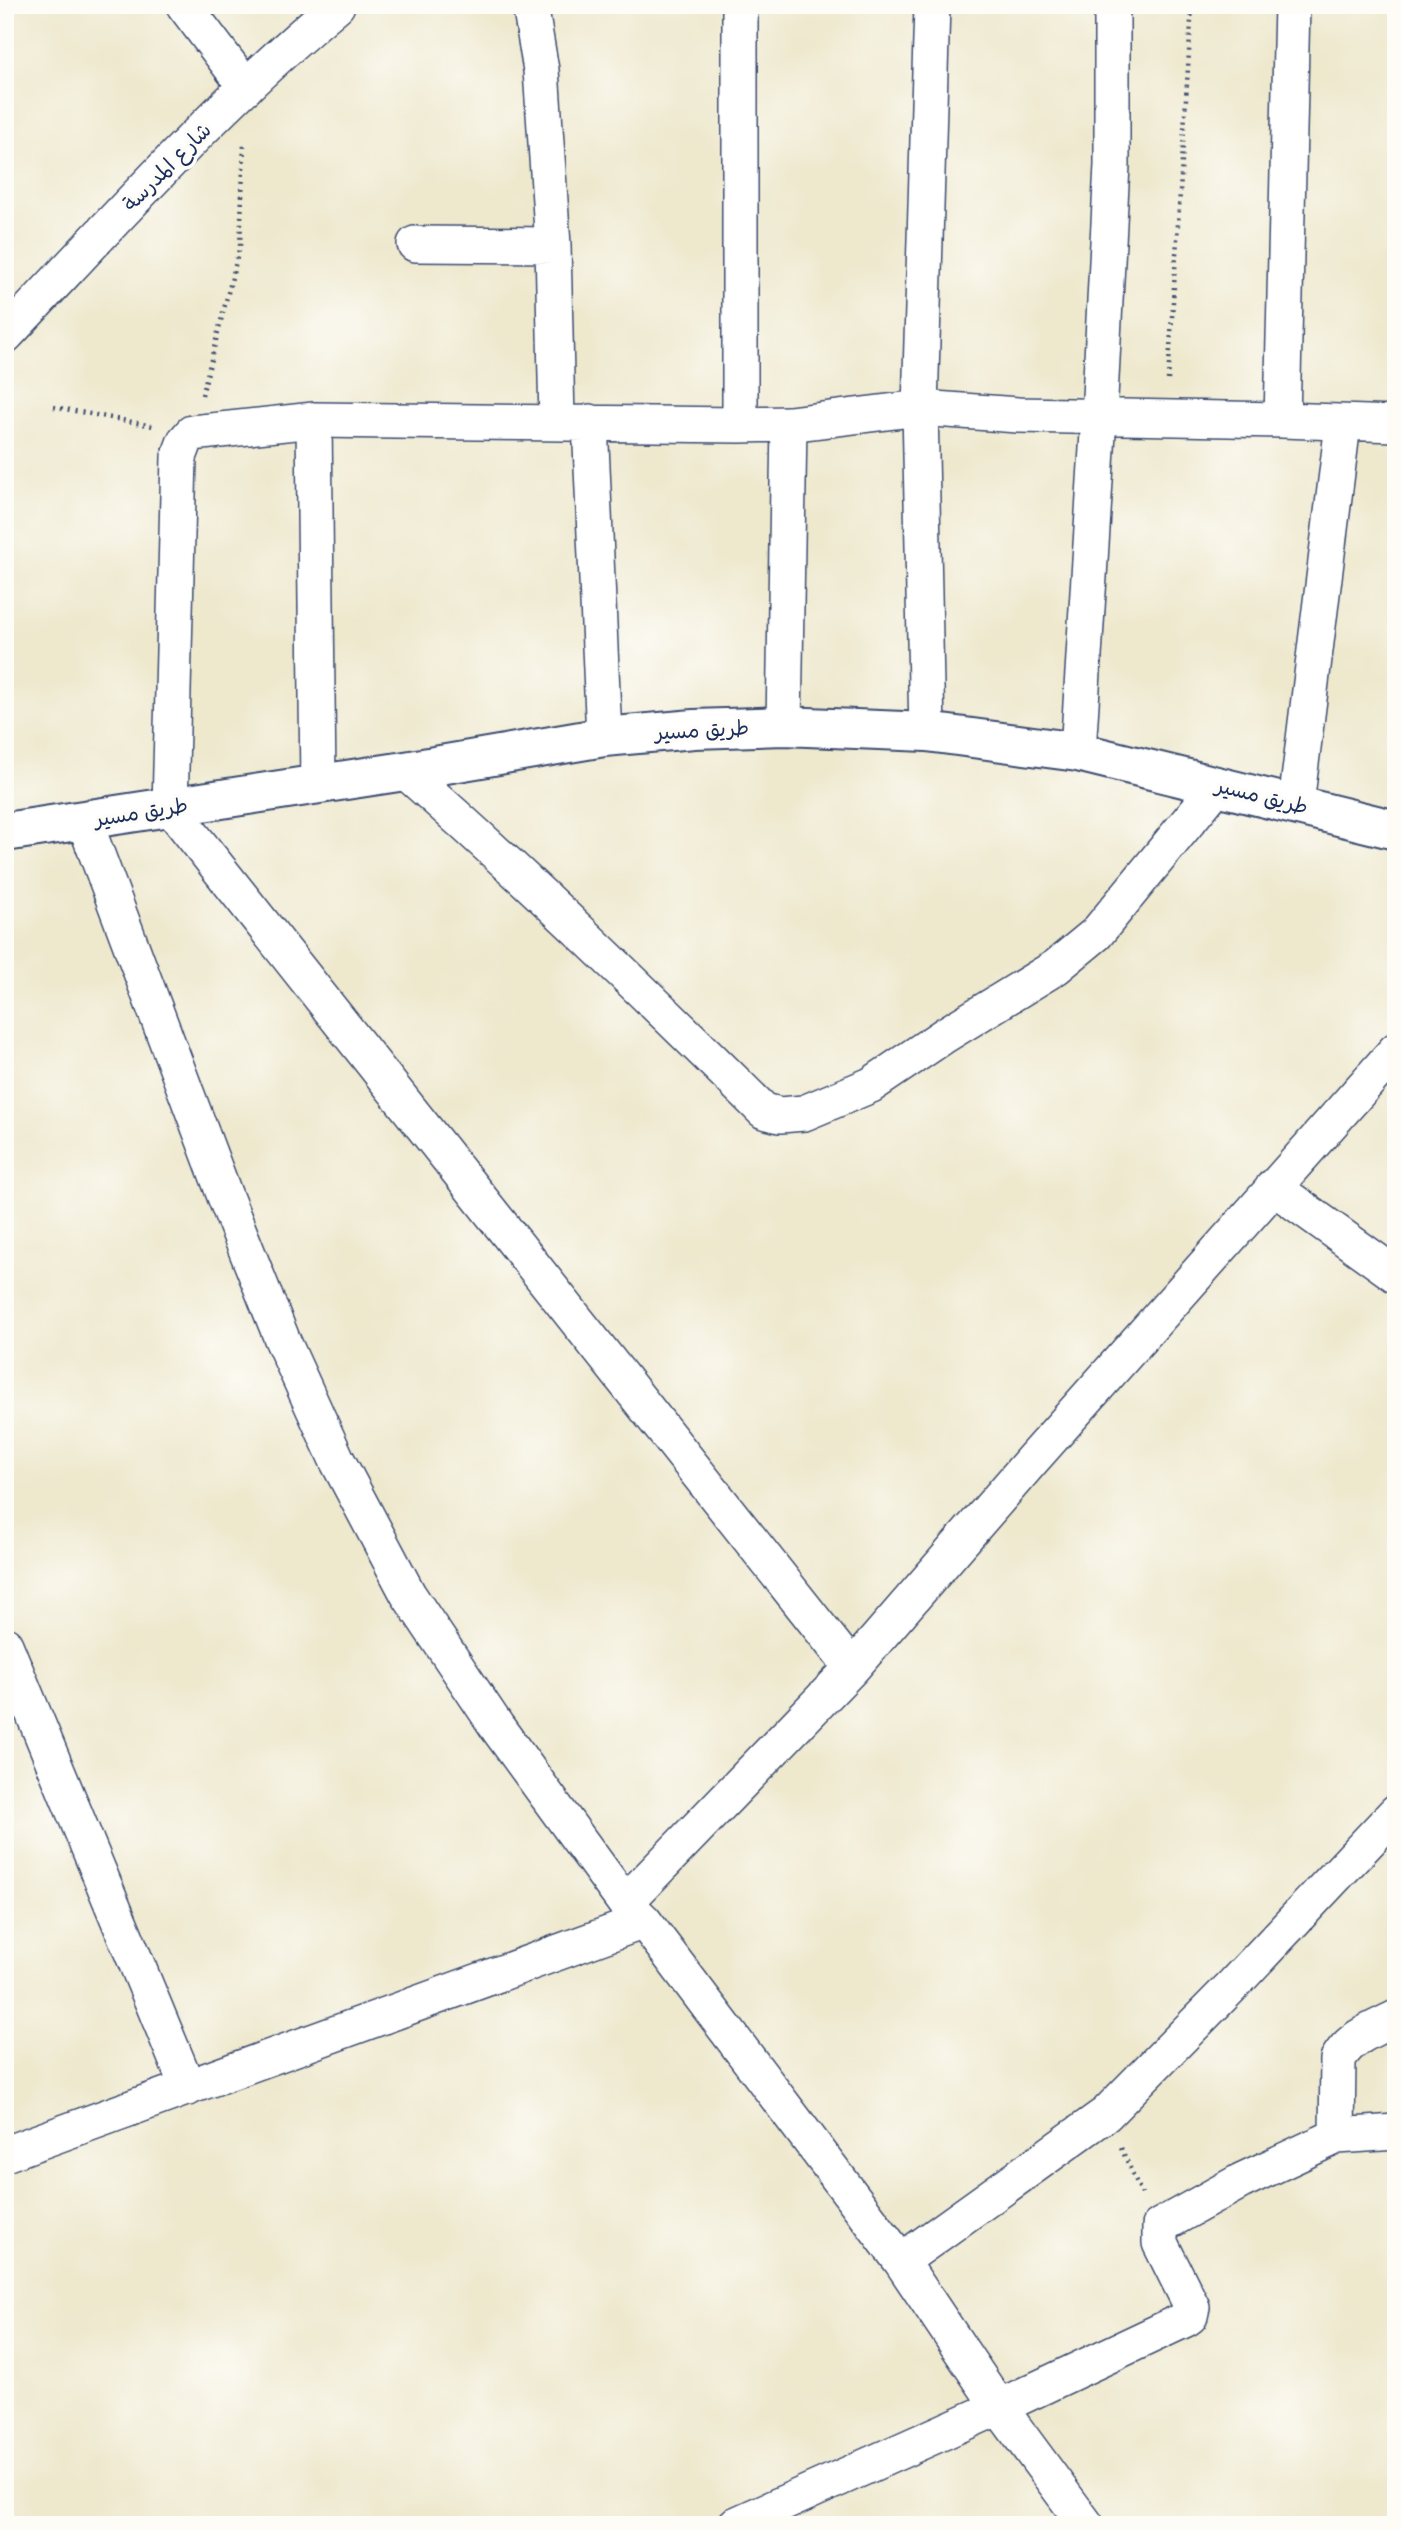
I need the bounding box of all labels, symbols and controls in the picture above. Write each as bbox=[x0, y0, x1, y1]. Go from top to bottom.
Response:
street label: شارع المدرسة bbox=[118, 118, 218, 218]
street label: طريق مسير bbox=[652, 716, 750, 746]
street label: طريق مسير bbox=[1211, 772, 1311, 820]
street label: طريق مسير bbox=[91, 793, 190, 833]

